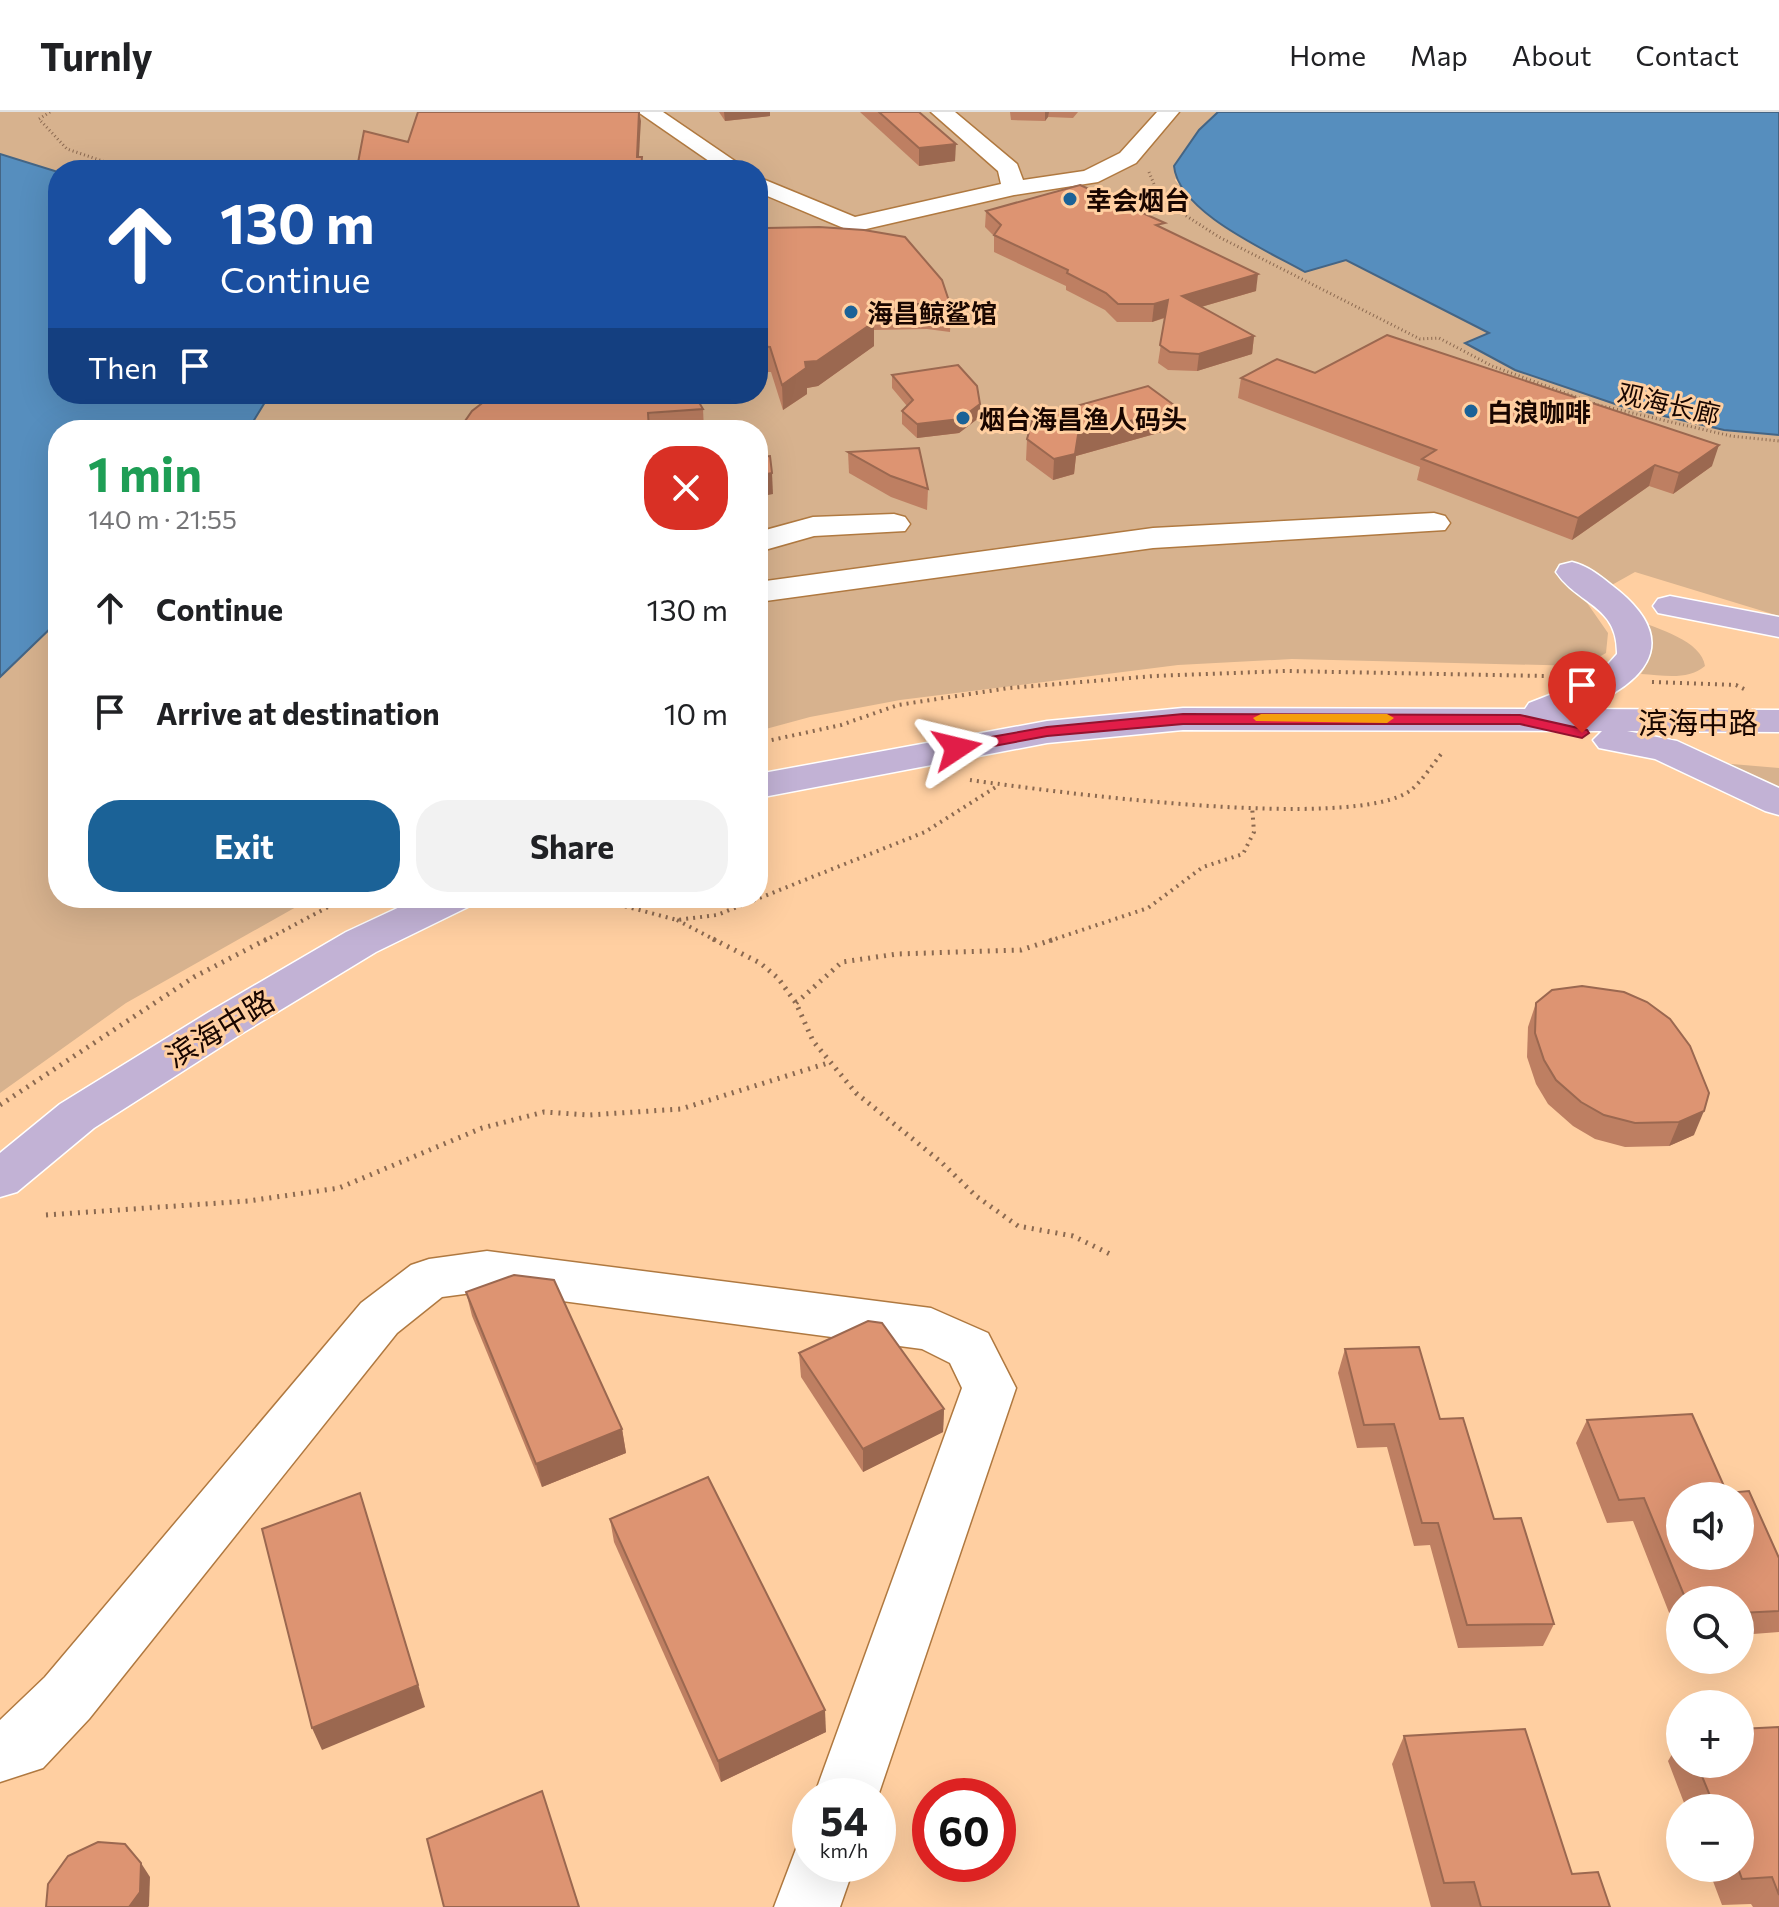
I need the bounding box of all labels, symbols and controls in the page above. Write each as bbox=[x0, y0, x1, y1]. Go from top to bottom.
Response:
text: Turnly bbox=[40, 32, 153, 79]
text: Home bbox=[1289, 38, 1366, 72]
text: Map bbox=[1410, 38, 1468, 72]
text: About bbox=[1512, 38, 1592, 72]
text: Contact bbox=[1636, 38, 1739, 72]
place label: 幸会烟台 bbox=[1086, 184, 1190, 215]
text: 130 m bbox=[220, 187, 375, 256]
marker: 幸会烟台 bbox=[1061, 190, 1079, 208]
icon: ahead bbox=[88, 192, 192, 296]
text: Continue bbox=[220, 256, 371, 300]
place label: 海昌鲸鲨馆 bbox=[867, 297, 997, 328]
marker: 海昌鲸鲨馆 bbox=[842, 303, 860, 321]
icon: arrive bbox=[173, 344, 217, 388]
text: Then bbox=[88, 348, 157, 385]
street label: 观海长廊 bbox=[1615, 376, 1723, 430]
place label: 白浪咖啡 bbox=[1487, 396, 1591, 427]
marker: 白浪咖啡 bbox=[1462, 402, 1480, 420]
place label: 烟台海昌渔人码头 bbox=[979, 403, 1187, 434]
marker: 烟台海昌渔人码头 bbox=[954, 409, 972, 427]
text: 1 min bbox=[88, 443, 202, 502]
button: close bbox=[644, 446, 728, 530]
text: 140 m · 21:55 bbox=[88, 503, 237, 534]
icon: ahead bbox=[88, 586, 132, 630]
text: Continue bbox=[156, 590, 283, 627]
text: 130 m bbox=[647, 590, 728, 627]
pin bbox=[1548, 651, 1616, 733]
icon: arrive bbox=[1560, 663, 1604, 707]
icon: arrive bbox=[88, 690, 132, 734]
text: Arrive at destination bbox=[156, 694, 440, 731]
text: 10 m bbox=[664, 694, 728, 731]
street label: 滨海中路 bbox=[1638, 703, 1758, 740]
position arrow bbox=[915, 706, 999, 790]
button: Exit bbox=[88, 800, 400, 892]
button: Share bbox=[416, 800, 728, 892]
street label: 滨海中路 bbox=[158, 980, 280, 1074]
map controls bbox=[1666, 1482, 1754, 1882]
button: sound bbox=[1666, 1482, 1754, 1570]
button: search bbox=[1666, 1586, 1754, 1674]
button: + bbox=[1666, 1690, 1754, 1778]
speed limit sign: 60 bbox=[912, 1778, 1016, 1882]
button: − bbox=[1666, 1794, 1754, 1882]
text: 54 bbox=[820, 1795, 868, 1844]
text: km/h bbox=[820, 1838, 868, 1862]

